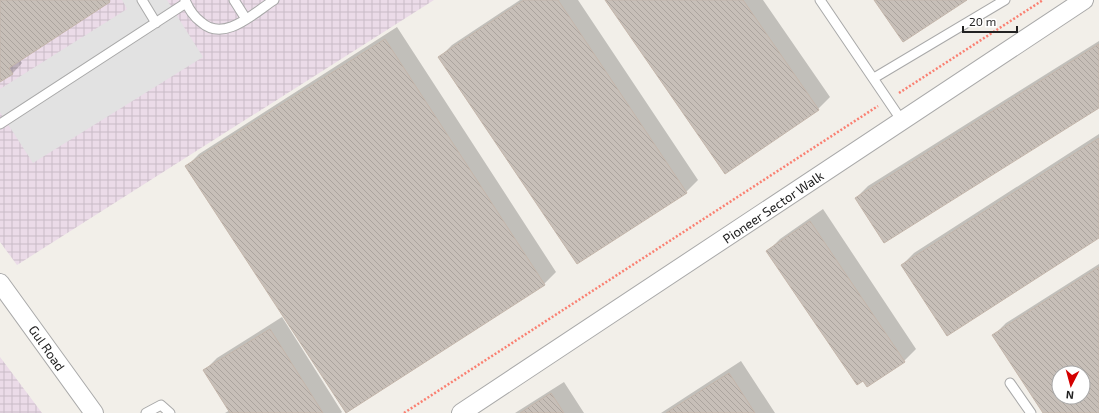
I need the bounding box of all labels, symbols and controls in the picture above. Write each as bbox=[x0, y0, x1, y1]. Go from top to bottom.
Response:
scale bar bbox=[963, 8, 1017, 34]
text: 20 m bbox=[969, 14, 996, 28]
street label: Pioneer Sector Walk bbox=[720, 167, 827, 247]
street label: Gul Road bbox=[26, 322, 68, 374]
north arrow bbox=[1051, 365, 1091, 405]
text: N bbox=[1065, 389, 1075, 402]

